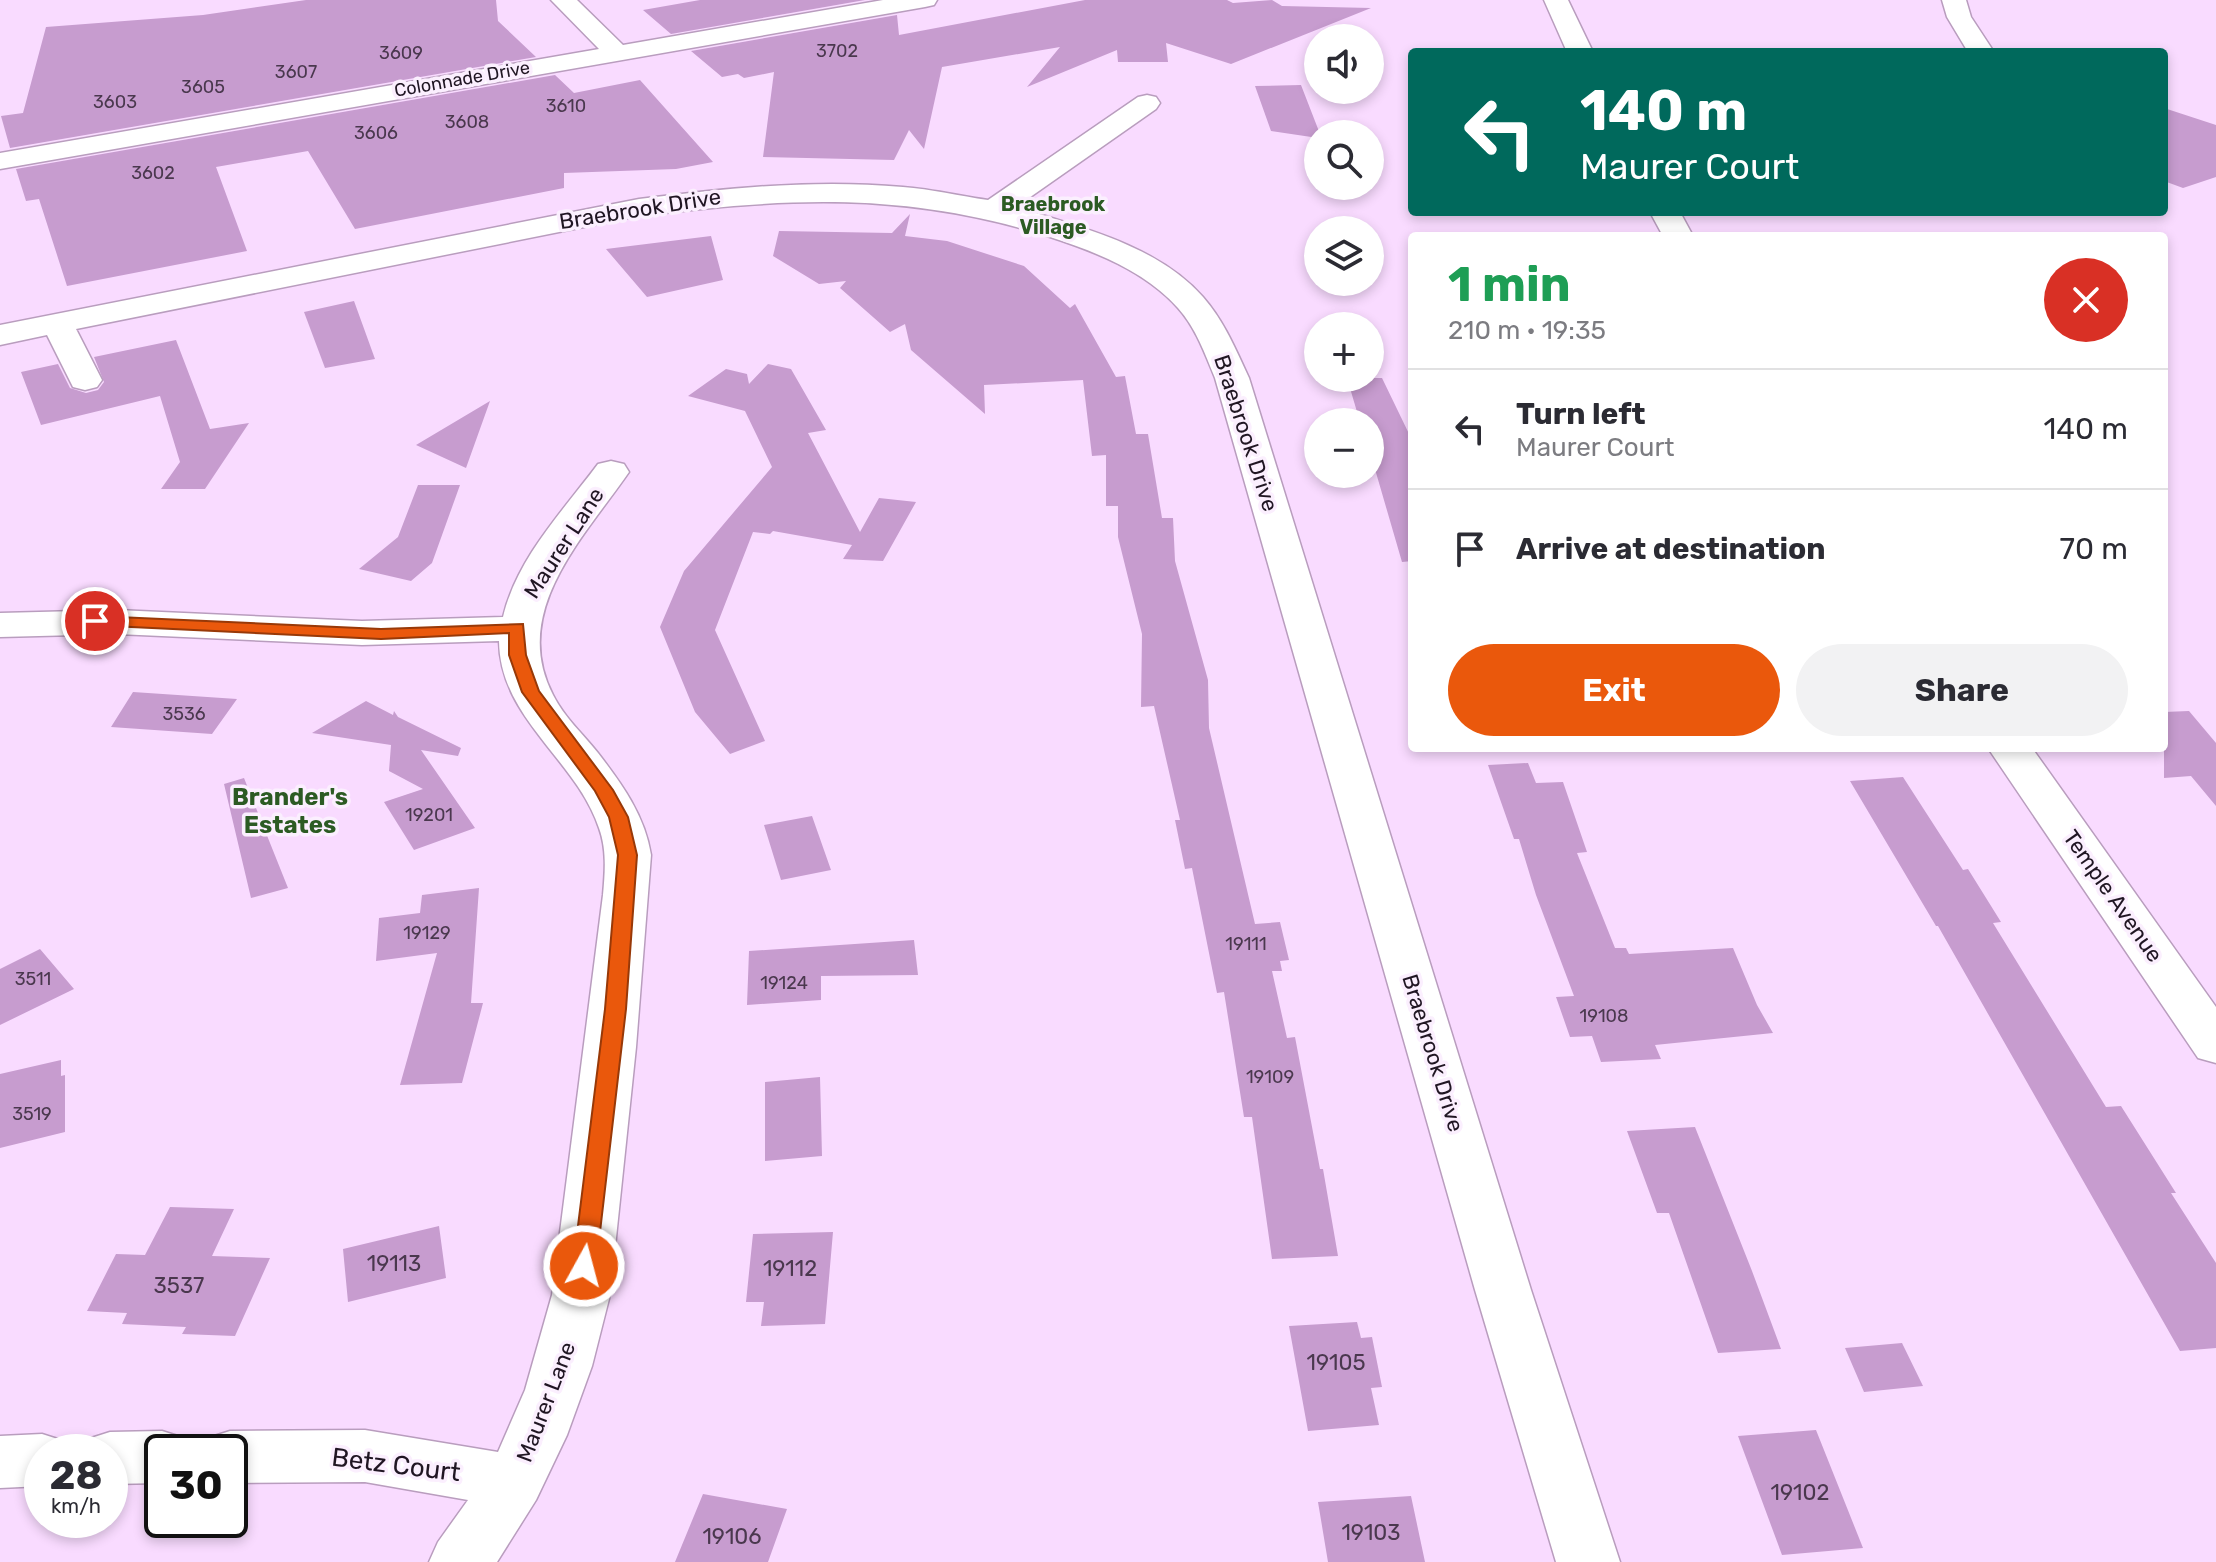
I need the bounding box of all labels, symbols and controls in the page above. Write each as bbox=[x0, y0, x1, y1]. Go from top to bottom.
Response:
map controls bbox=[1304, 24, 1384, 488]
button: sound bbox=[1304, 24, 1384, 104]
house number: 3702 bbox=[816, 40, 858, 62]
house number: 3609 bbox=[379, 42, 423, 64]
street label: Colonnade Drive bbox=[392, 56, 532, 102]
house number: 3607 bbox=[275, 61, 317, 83]
house number: 3605 bbox=[181, 76, 225, 98]
text: 140 m bbox=[1580, 78, 1747, 144]
icon: left bbox=[1448, 80, 1552, 184]
house number: 3603 bbox=[93, 91, 137, 113]
house number: 3610 bbox=[546, 95, 586, 117]
house number: 3608 bbox=[445, 111, 489, 133]
button: search bbox=[1304, 120, 1384, 200]
house number: 3606 bbox=[354, 122, 398, 144]
text: Maurer Court bbox=[1580, 145, 1799, 188]
house number: 3602 bbox=[131, 162, 175, 184]
street label: Braebrook Drive bbox=[557, 183, 723, 235]
district label: Braebrook Village bbox=[1001, 192, 1106, 239]
button: layers bbox=[1304, 216, 1384, 296]
text: 1 min bbox=[1448, 256, 1571, 313]
button: close bbox=[2044, 258, 2128, 342]
button: + bbox=[1304, 312, 1384, 392]
text: 210 m · 19:35 bbox=[1448, 315, 1606, 346]
street label: Braebrook Drive bbox=[1208, 351, 1284, 515]
text: Turn left bbox=[1516, 396, 1646, 432]
icon: left bbox=[1448, 407, 1492, 451]
button: − bbox=[1304, 408, 1384, 488]
text: 140 m bbox=[2043, 411, 2128, 447]
text: Maurer Court bbox=[1516, 432, 1674, 463]
street label: Maurer Lane bbox=[518, 482, 610, 604]
icon: arrive bbox=[1448, 527, 1492, 571]
text: Arrive at destination bbox=[1516, 531, 1826, 567]
text: 70 m bbox=[2060, 531, 2128, 567]
pin bbox=[61, 587, 129, 655]
icon: arrive bbox=[73, 599, 117, 643]
button: Exit bbox=[1448, 644, 1780, 736]
button: Share bbox=[1796, 644, 2128, 736]
house number: 3536 bbox=[162, 703, 206, 725]
district label: Brander's Estates bbox=[232, 783, 348, 839]
house number: 19201 bbox=[405, 804, 453, 826]
street label: Temple Avenue bbox=[2057, 825, 2169, 967]
house number: 19129 bbox=[403, 922, 451, 944]
house number: 19111 bbox=[1225, 933, 1267, 955]
house number: 3511 bbox=[15, 968, 51, 990]
street label: Braebrook Drive bbox=[1396, 971, 1470, 1135]
house number: 19124 bbox=[760, 972, 808, 994]
house number: 19108 bbox=[1580, 1005, 1628, 1027]
house number: 19109 bbox=[1246, 1066, 1294, 1088]
house number: 3519 bbox=[12, 1103, 52, 1125]
position arrow bbox=[542, 1224, 626, 1308]
house number: 19113 bbox=[367, 1250, 421, 1277]
house number: 19112 bbox=[763, 1255, 817, 1282]
house number: 3537 bbox=[154, 1272, 204, 1299]
street label: Maurer Lane bbox=[511, 1338, 581, 1466]
house number: 19105 bbox=[1307, 1349, 1365, 1376]
speed limit sign: 30 bbox=[144, 1434, 248, 1538]
street label: Betz Court bbox=[330, 1442, 462, 1488]
text: 28 bbox=[49, 1452, 103, 1499]
house number: 19102 bbox=[1771, 1479, 1829, 1506]
text: km/h bbox=[51, 1494, 101, 1518]
house number: 19103 bbox=[1341, 1519, 1401, 1546]
house number: 19106 bbox=[702, 1523, 762, 1550]

